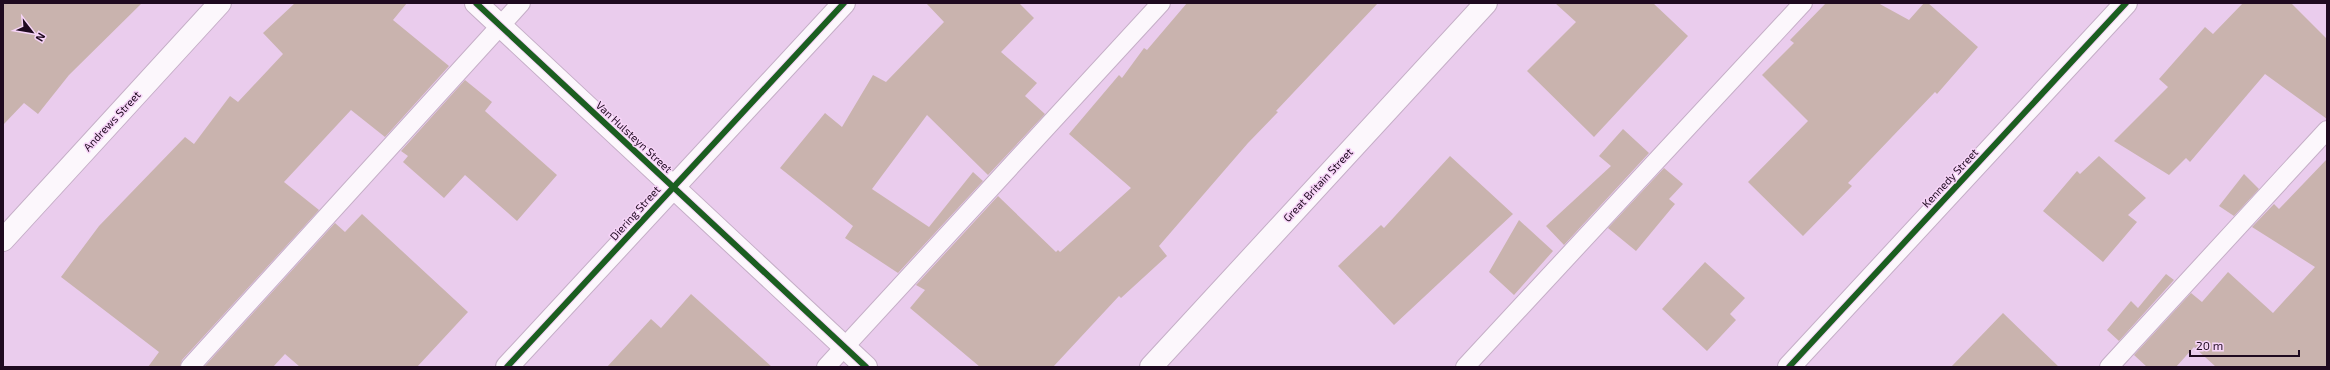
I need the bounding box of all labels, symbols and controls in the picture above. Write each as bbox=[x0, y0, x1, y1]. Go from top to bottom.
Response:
north arrow bbox=[12, 12, 52, 52]
text: N bbox=[33, 31, 49, 44]
street label: Andrews Street bbox=[80, 88, 143, 153]
street label: Van Hulsteyn Street bbox=[594, 98, 675, 175]
street label: Great Britain Street bbox=[1280, 145, 1355, 224]
street label: Kennedy Street bbox=[1919, 145, 1980, 210]
street label: Diering Street bbox=[607, 183, 662, 243]
scale bar bbox=[2190, 332, 2299, 358]
text: 20 m bbox=[2196, 338, 2223, 352]

